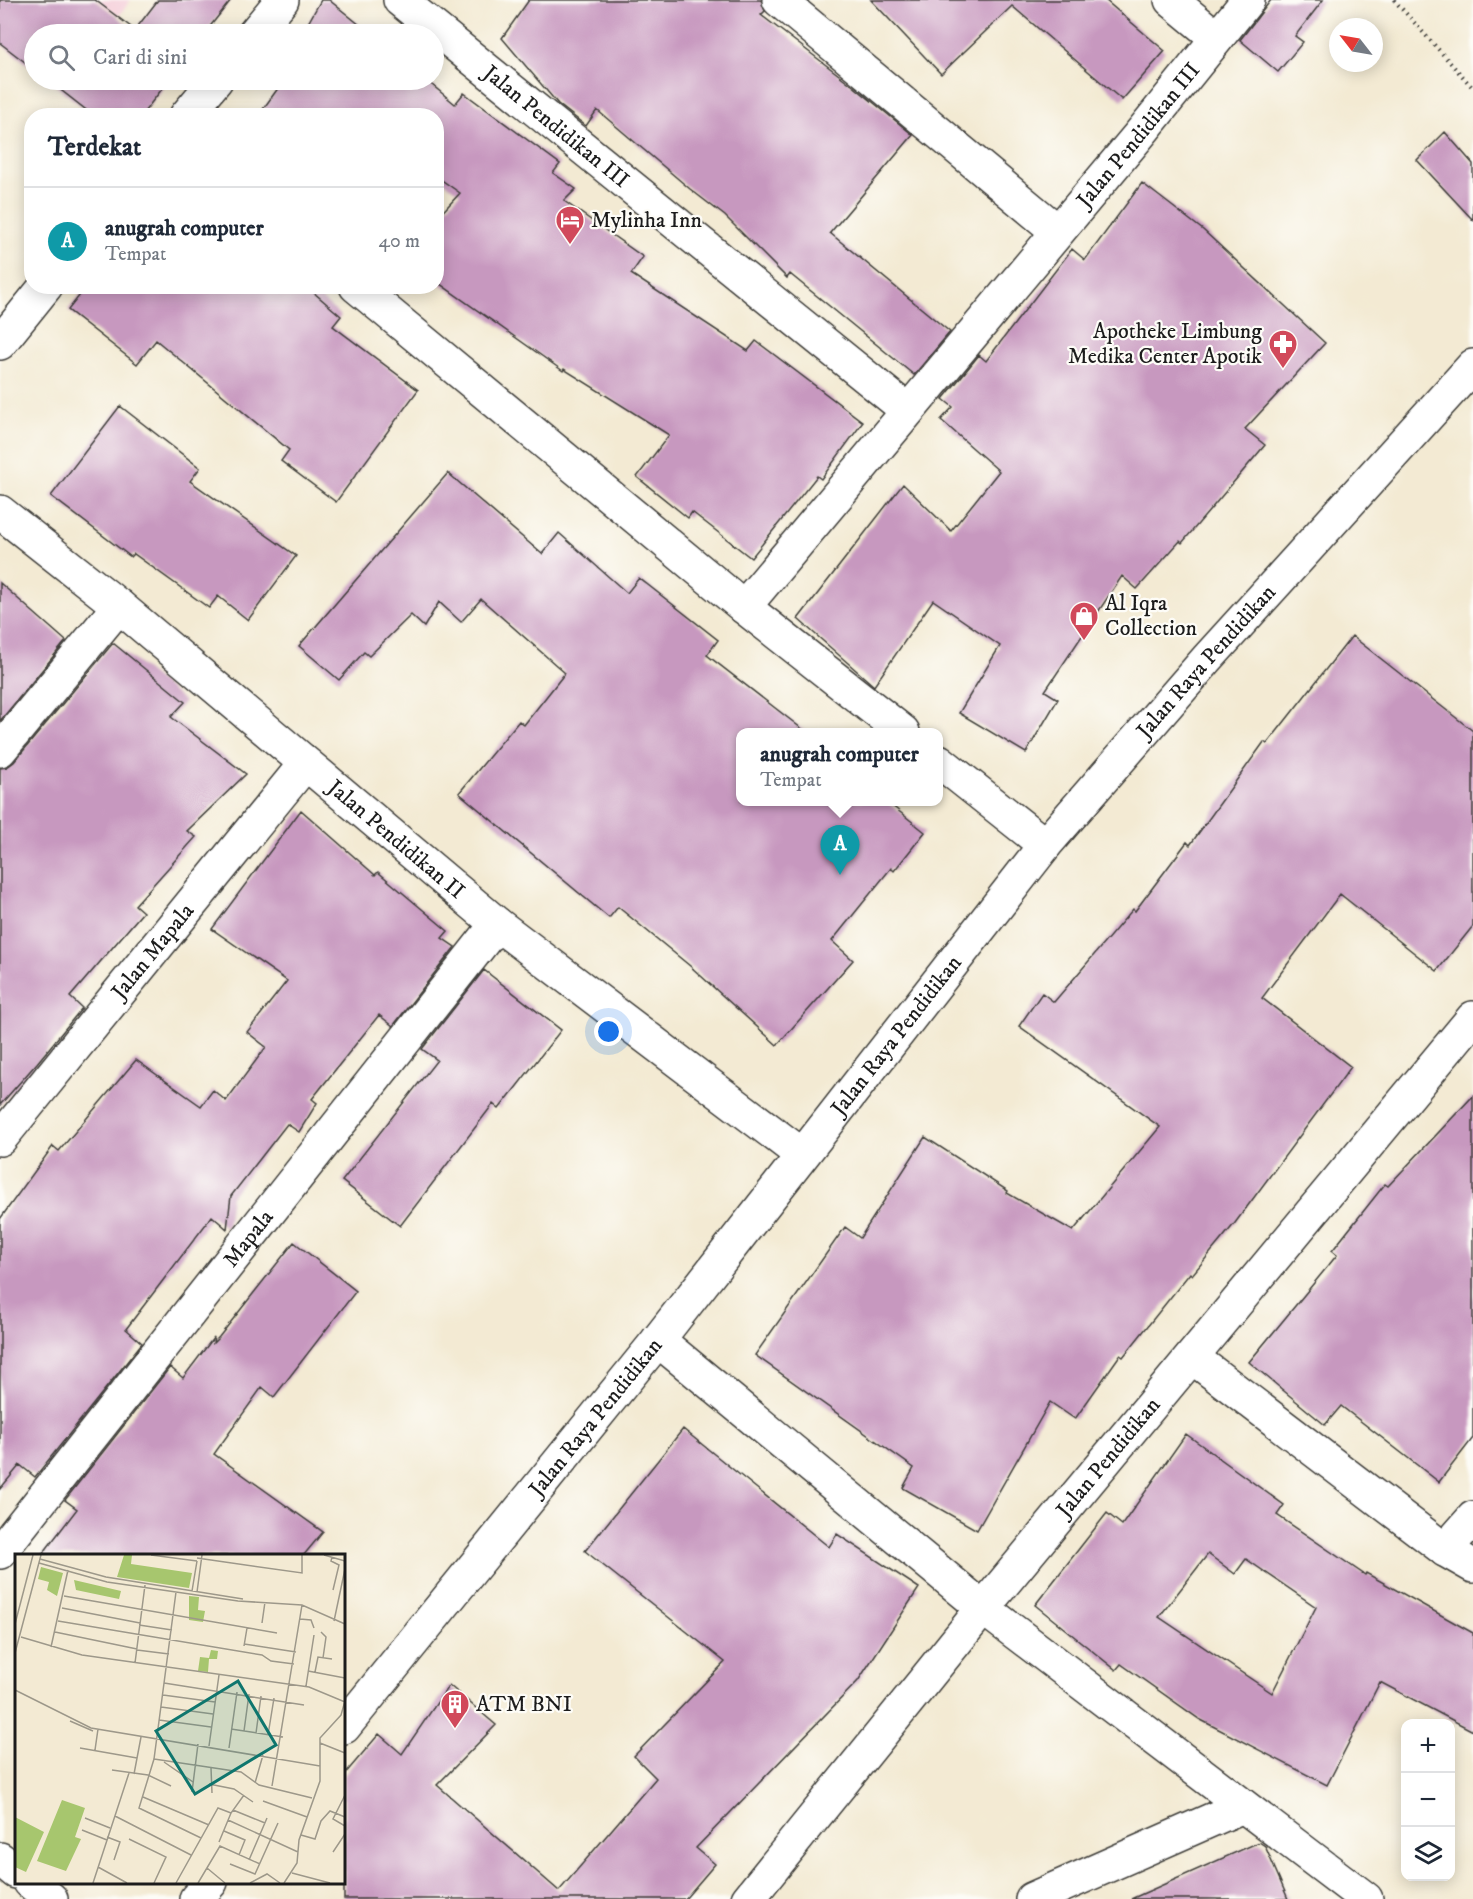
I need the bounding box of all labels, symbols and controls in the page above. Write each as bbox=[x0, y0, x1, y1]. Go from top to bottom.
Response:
north arrow bbox=[1329, 18, 1383, 72]
search box bbox=[24, 24, 444, 90]
icon: search bbox=[45, 41, 78, 74]
text: Cari di sini bbox=[93, 44, 187, 71]
street label: Jalan Pendidikan III bbox=[1069, 57, 1206, 215]
street label: Jalan Pendidikan III bbox=[476, 58, 635, 193]
text: Terdekat bbox=[48, 131, 141, 164]
hotel icon: Mylinha Inn bbox=[554, 204, 586, 246]
place label: Mylinha Inn bbox=[591, 207, 703, 234]
text: anugrah computer bbox=[105, 215, 264, 242]
text: A bbox=[61, 229, 74, 254]
text: 40 m bbox=[378, 229, 420, 254]
text: Tempat bbox=[105, 242, 166, 267]
place label: Apotheke Limbung Medika Center Apotik bbox=[1068, 318, 1262, 370]
pharmacy icon: Apotheke Limbung Medika Center Apotik bbox=[1267, 328, 1299, 370]
street label: Jalan Raya Pendidikan bbox=[1129, 579, 1282, 745]
place label: Al Iqra Collection bbox=[1105, 590, 1197, 642]
shop icon: Al Iqra Collection bbox=[1068, 600, 1100, 642]
popup bbox=[736, 728, 943, 806]
text: anugrah computer bbox=[760, 741, 919, 768]
text: Tempat bbox=[760, 768, 822, 793]
street label: Jalan Pendidikan II bbox=[321, 773, 470, 905]
pin: A bbox=[820, 826, 860, 875]
street label: Jalan Mapala bbox=[104, 897, 200, 1006]
street label: Jalan Raya Pendidikan bbox=[824, 949, 968, 1123]
your location bbox=[594, 1017, 623, 1046]
street label: Mapala bbox=[217, 1204, 280, 1273]
street label: Jalan Raya Pendidikan bbox=[522, 1332, 668, 1503]
street label: Jalan Pendidikan bbox=[1049, 1391, 1166, 1524]
inset map bbox=[15, 1554, 345, 1884]
building icon: ATM BNI bbox=[439, 1688, 471, 1730]
place label: ATM BNI bbox=[476, 1691, 572, 1718]
map controls bbox=[1401, 1719, 1455, 1881]
button: + bbox=[1401, 1719, 1455, 1773]
button: − bbox=[1401, 1773, 1455, 1827]
button: layers bbox=[1401, 1827, 1455, 1881]

